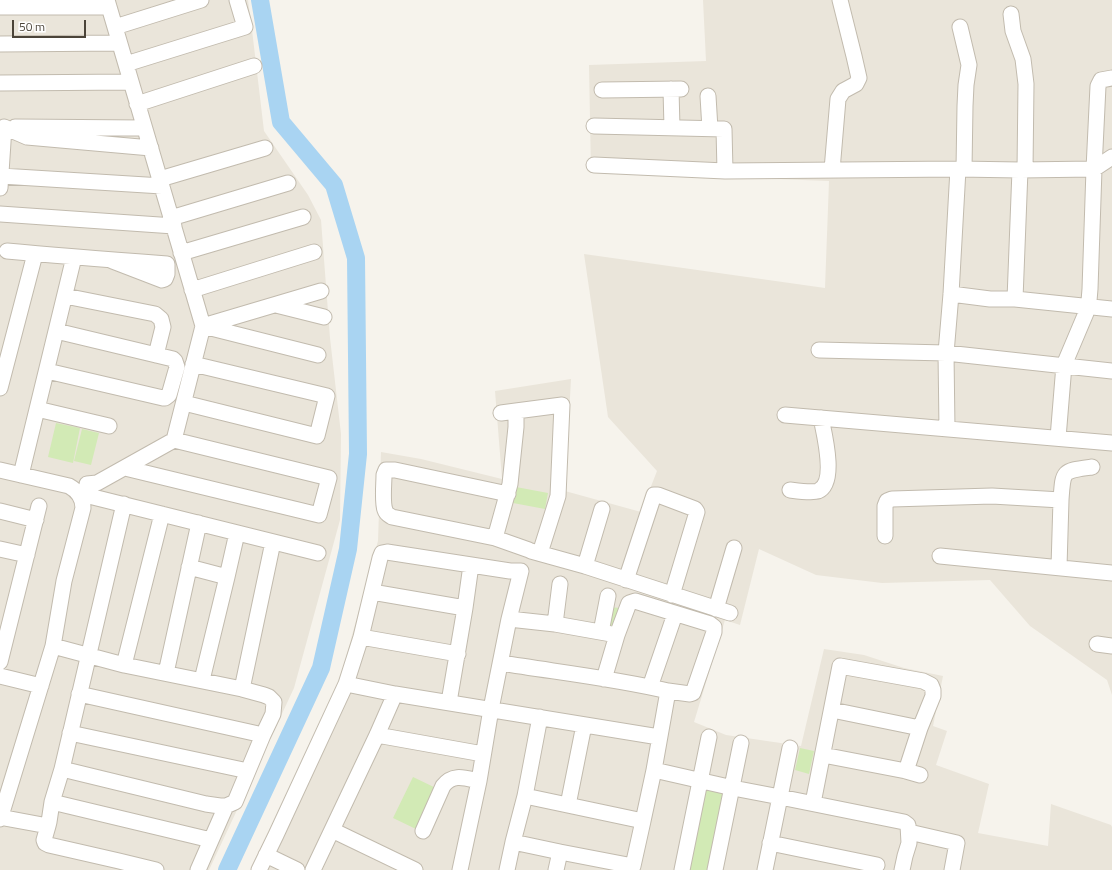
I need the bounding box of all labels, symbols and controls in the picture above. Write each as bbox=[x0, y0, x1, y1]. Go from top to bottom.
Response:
scale bar bbox=[14, 12, 88, 38]
text: 50 m bbox=[19, 17, 45, 36]

